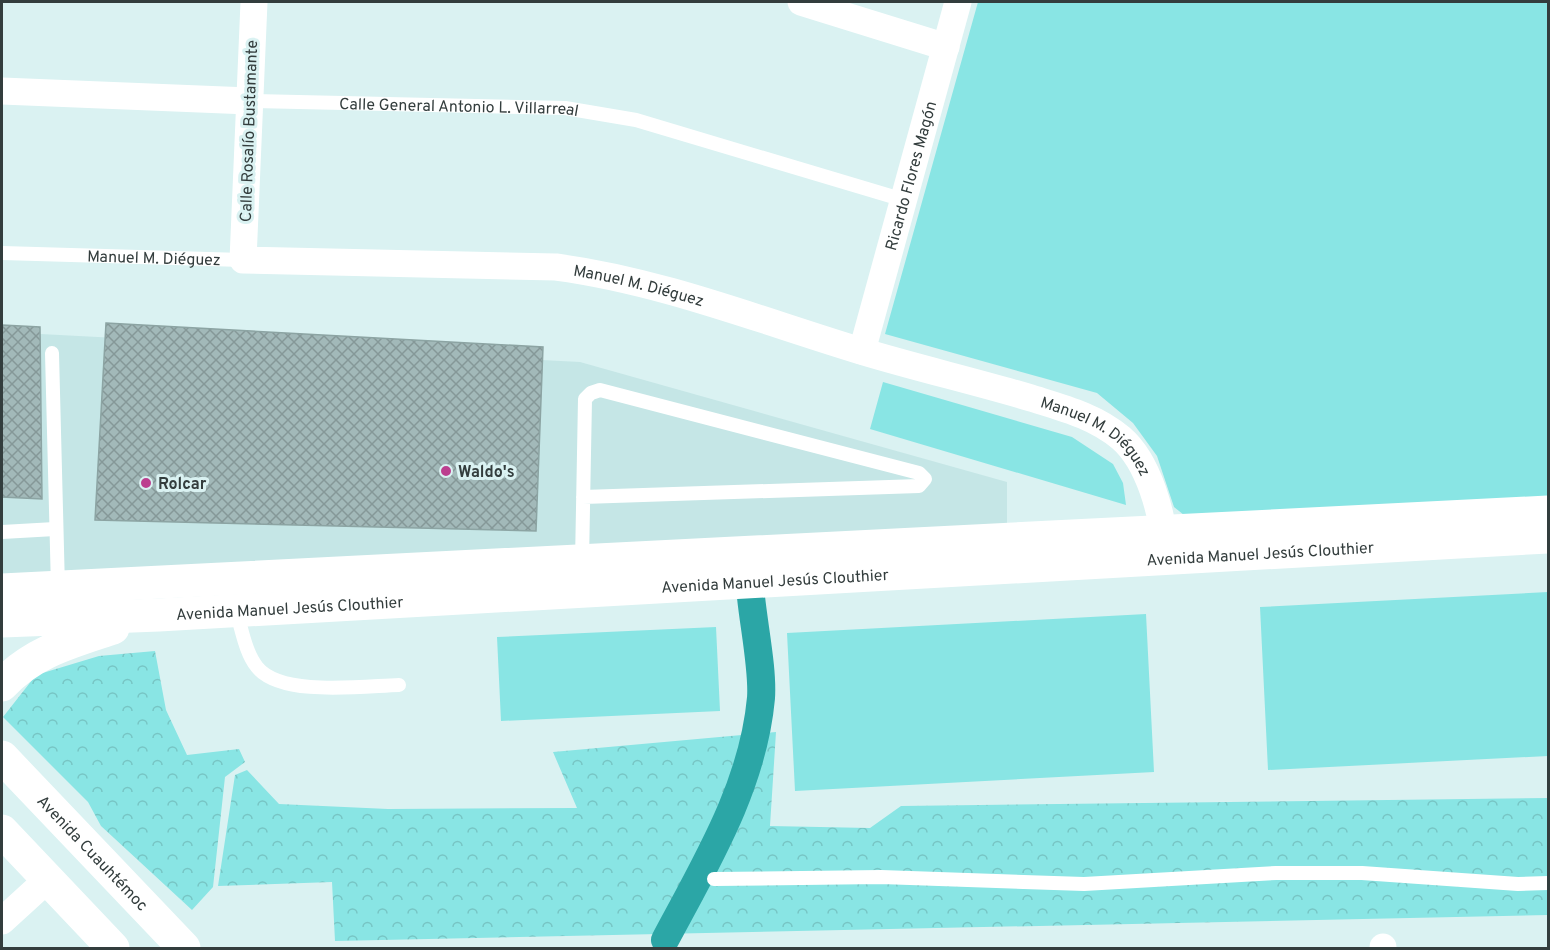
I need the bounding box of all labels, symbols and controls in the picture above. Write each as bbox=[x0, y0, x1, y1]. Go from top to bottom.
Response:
street label: Calle Rosalío Bustamante bbox=[237, 40, 263, 222]
street label: Calle General Antonio L. Villarreal bbox=[339, 95, 580, 122]
street label: Ricardo Flores Magón bbox=[882, 99, 942, 253]
street label: Manuel M. Diéguez bbox=[87, 247, 221, 271]
street label: Manuel M. Diéguez bbox=[572, 262, 706, 312]
street label: Manuel M. Diéguez bbox=[1038, 393, 1154, 480]
place label: Waldo's bbox=[458, 463, 515, 483]
marker: Waldo's bbox=[439, 464, 453, 478]
place label: Rolcar bbox=[158, 475, 207, 495]
marker: Rolcar bbox=[139, 476, 153, 490]
street label: Avenida Manuel Jesús Clouthier bbox=[1146, 539, 1375, 572]
street label: Avenida Manuel Jesús Clouthier bbox=[661, 566, 889, 599]
street label: Avenida Manuel Jesús Clouthier bbox=[175, 593, 404, 626]
street label: Avenida Cuauhtémoc bbox=[32, 792, 151, 916]

